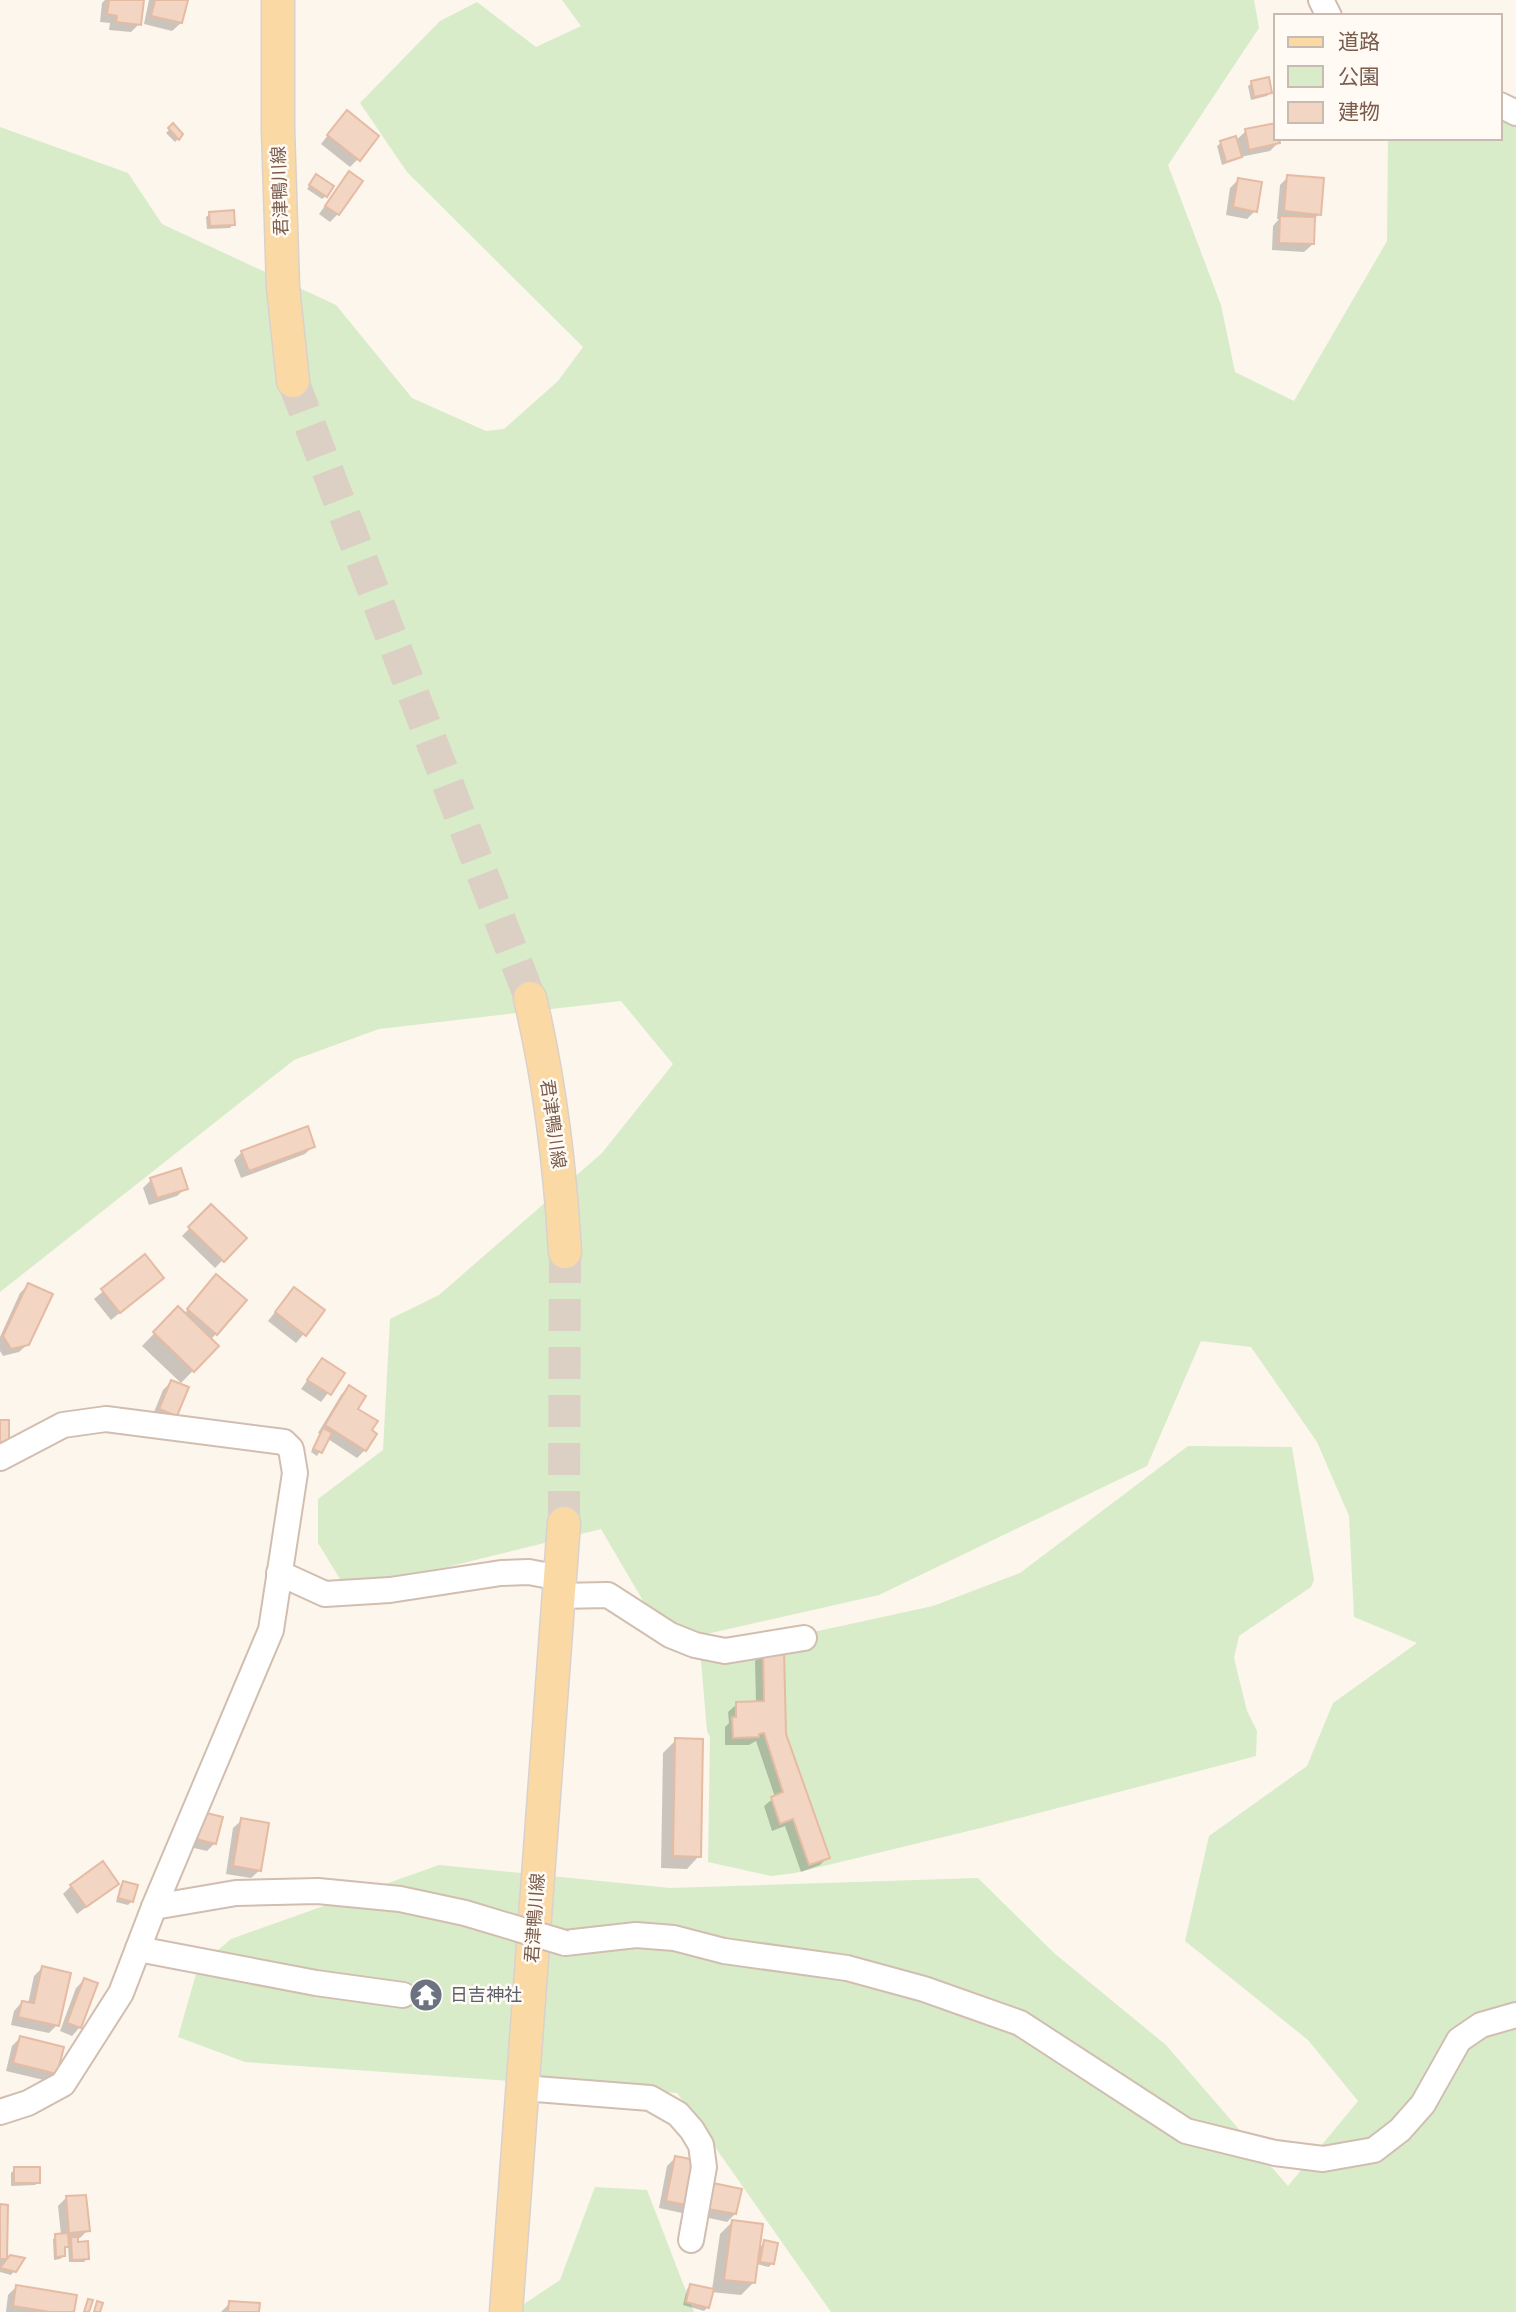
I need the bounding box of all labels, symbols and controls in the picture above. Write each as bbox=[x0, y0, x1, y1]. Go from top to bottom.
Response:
legend bbox=[1274, 14, 1502, 140]
text: 道路 bbox=[1338, 27, 1380, 55]
text: 公園 bbox=[1338, 62, 1380, 90]
text: 建物 bbox=[1338, 97, 1380, 125]
street label: 君津鴨川線 bbox=[265, 146, 293, 236]
street label: 君津鴨川線 bbox=[536, 1078, 572, 1170]
street label: 君津鴨川線 bbox=[519, 1872, 549, 1964]
temple icon: 日吉神社 bbox=[407, 1976, 445, 2014]
place label: 日吉神社 bbox=[450, 1982, 522, 2006]

